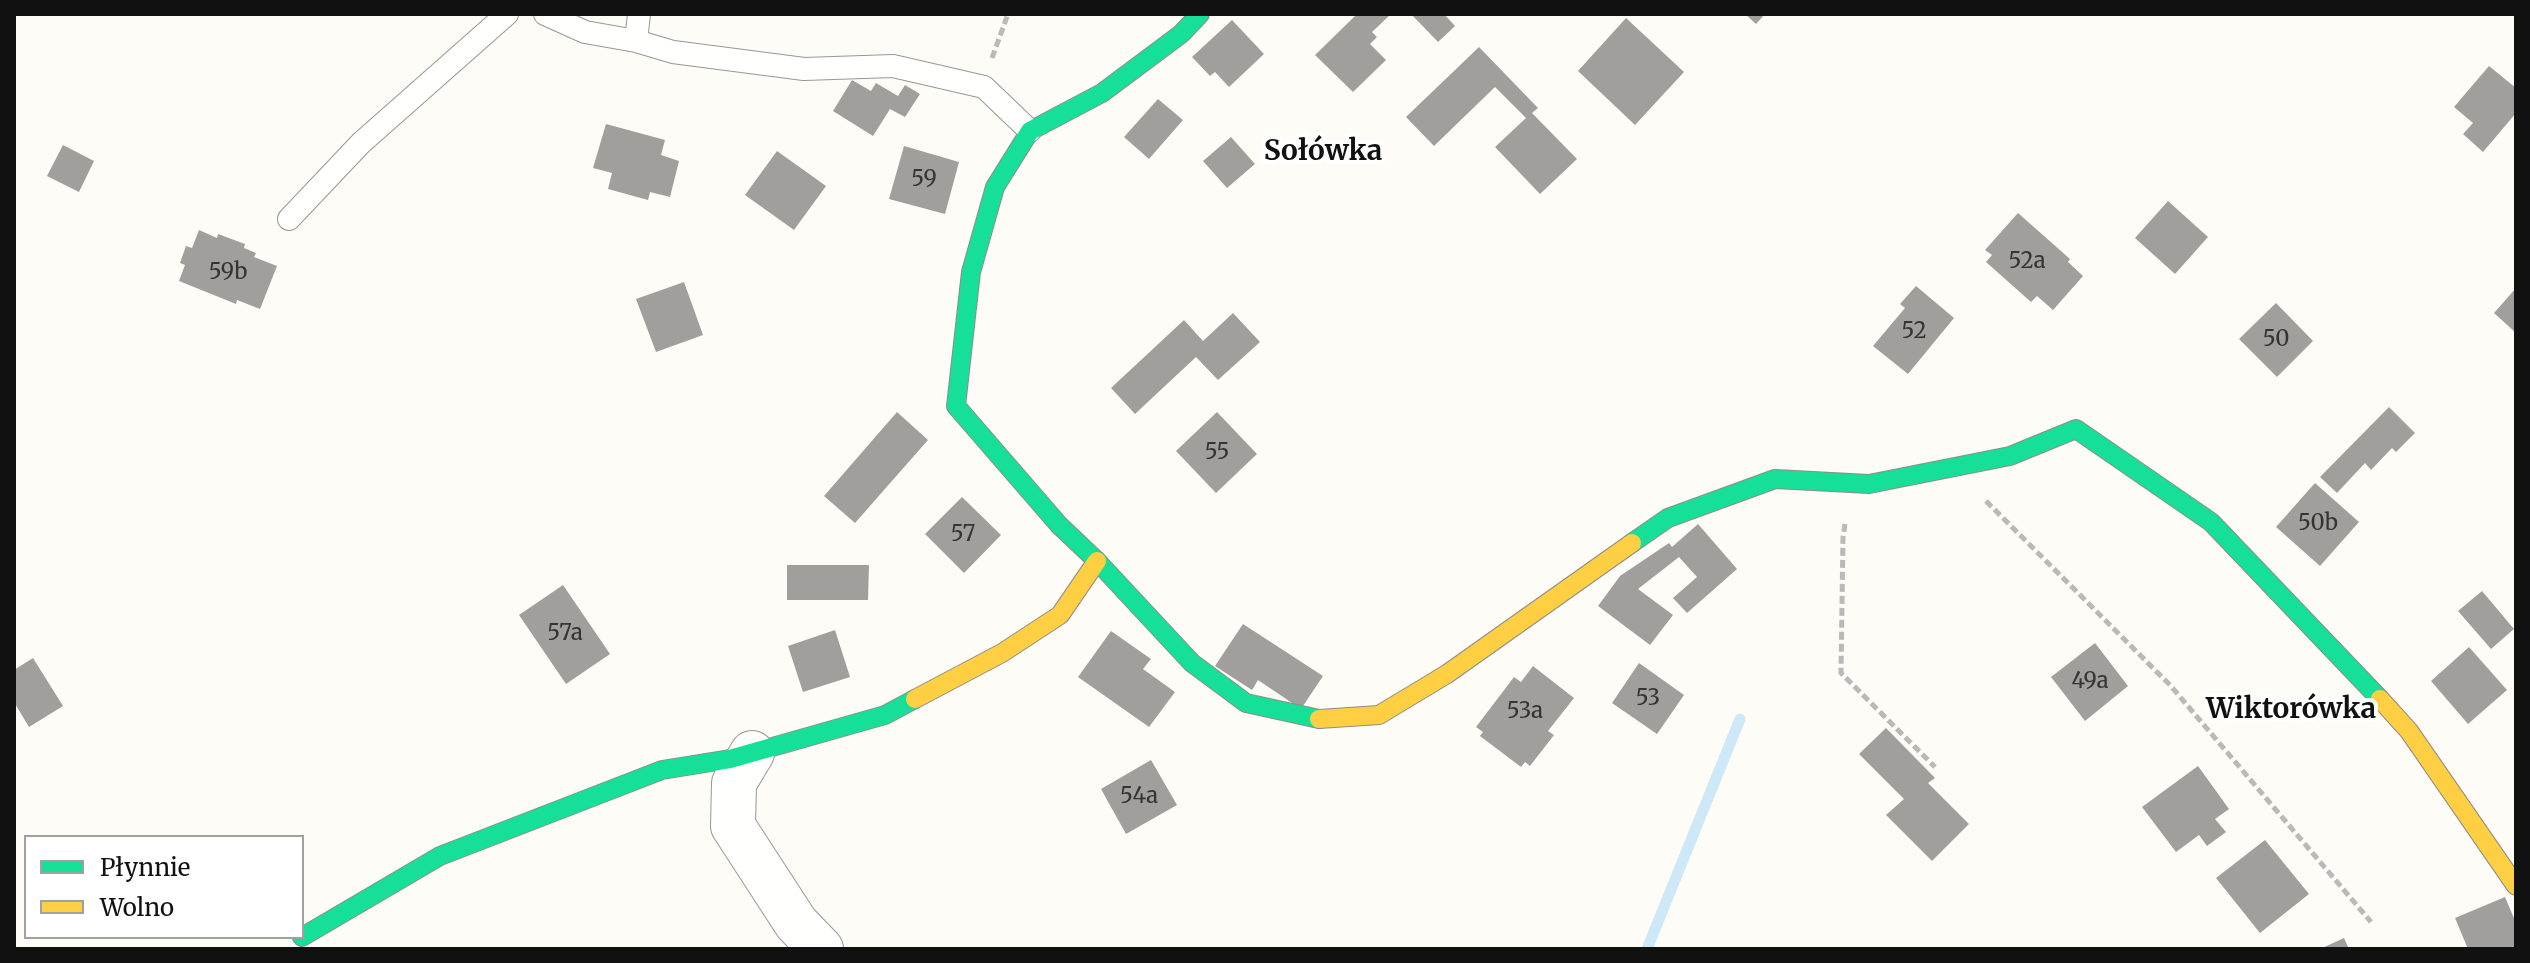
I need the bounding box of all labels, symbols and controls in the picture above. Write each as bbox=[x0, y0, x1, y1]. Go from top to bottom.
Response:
district label: Sołówka bbox=[1264, 135, 1382, 169]
house number: 59 bbox=[911, 167, 937, 193]
house number: 52a bbox=[2009, 249, 2045, 275]
house number: 59b bbox=[209, 260, 247, 286]
house number: 52 bbox=[1901, 319, 1927, 345]
house number: 50 bbox=[2263, 327, 2289, 353]
house number: 55 bbox=[1205, 440, 1229, 466]
house number: 50b bbox=[2298, 511, 2338, 537]
house number: 57 bbox=[951, 522, 975, 548]
house number: 57a bbox=[547, 621, 583, 647]
house number: 49a bbox=[2071, 669, 2109, 695]
house number: 53 bbox=[1636, 686, 1660, 712]
district label: Wiktorówka bbox=[2206, 693, 2376, 727]
house number: 53a bbox=[1507, 699, 1543, 725]
house number: 54a bbox=[1120, 784, 1158, 810]
legend bbox=[24, 835, 304, 939]
text: Płynnie bbox=[100, 852, 190, 883]
text: Wolno bbox=[100, 892, 174, 923]

